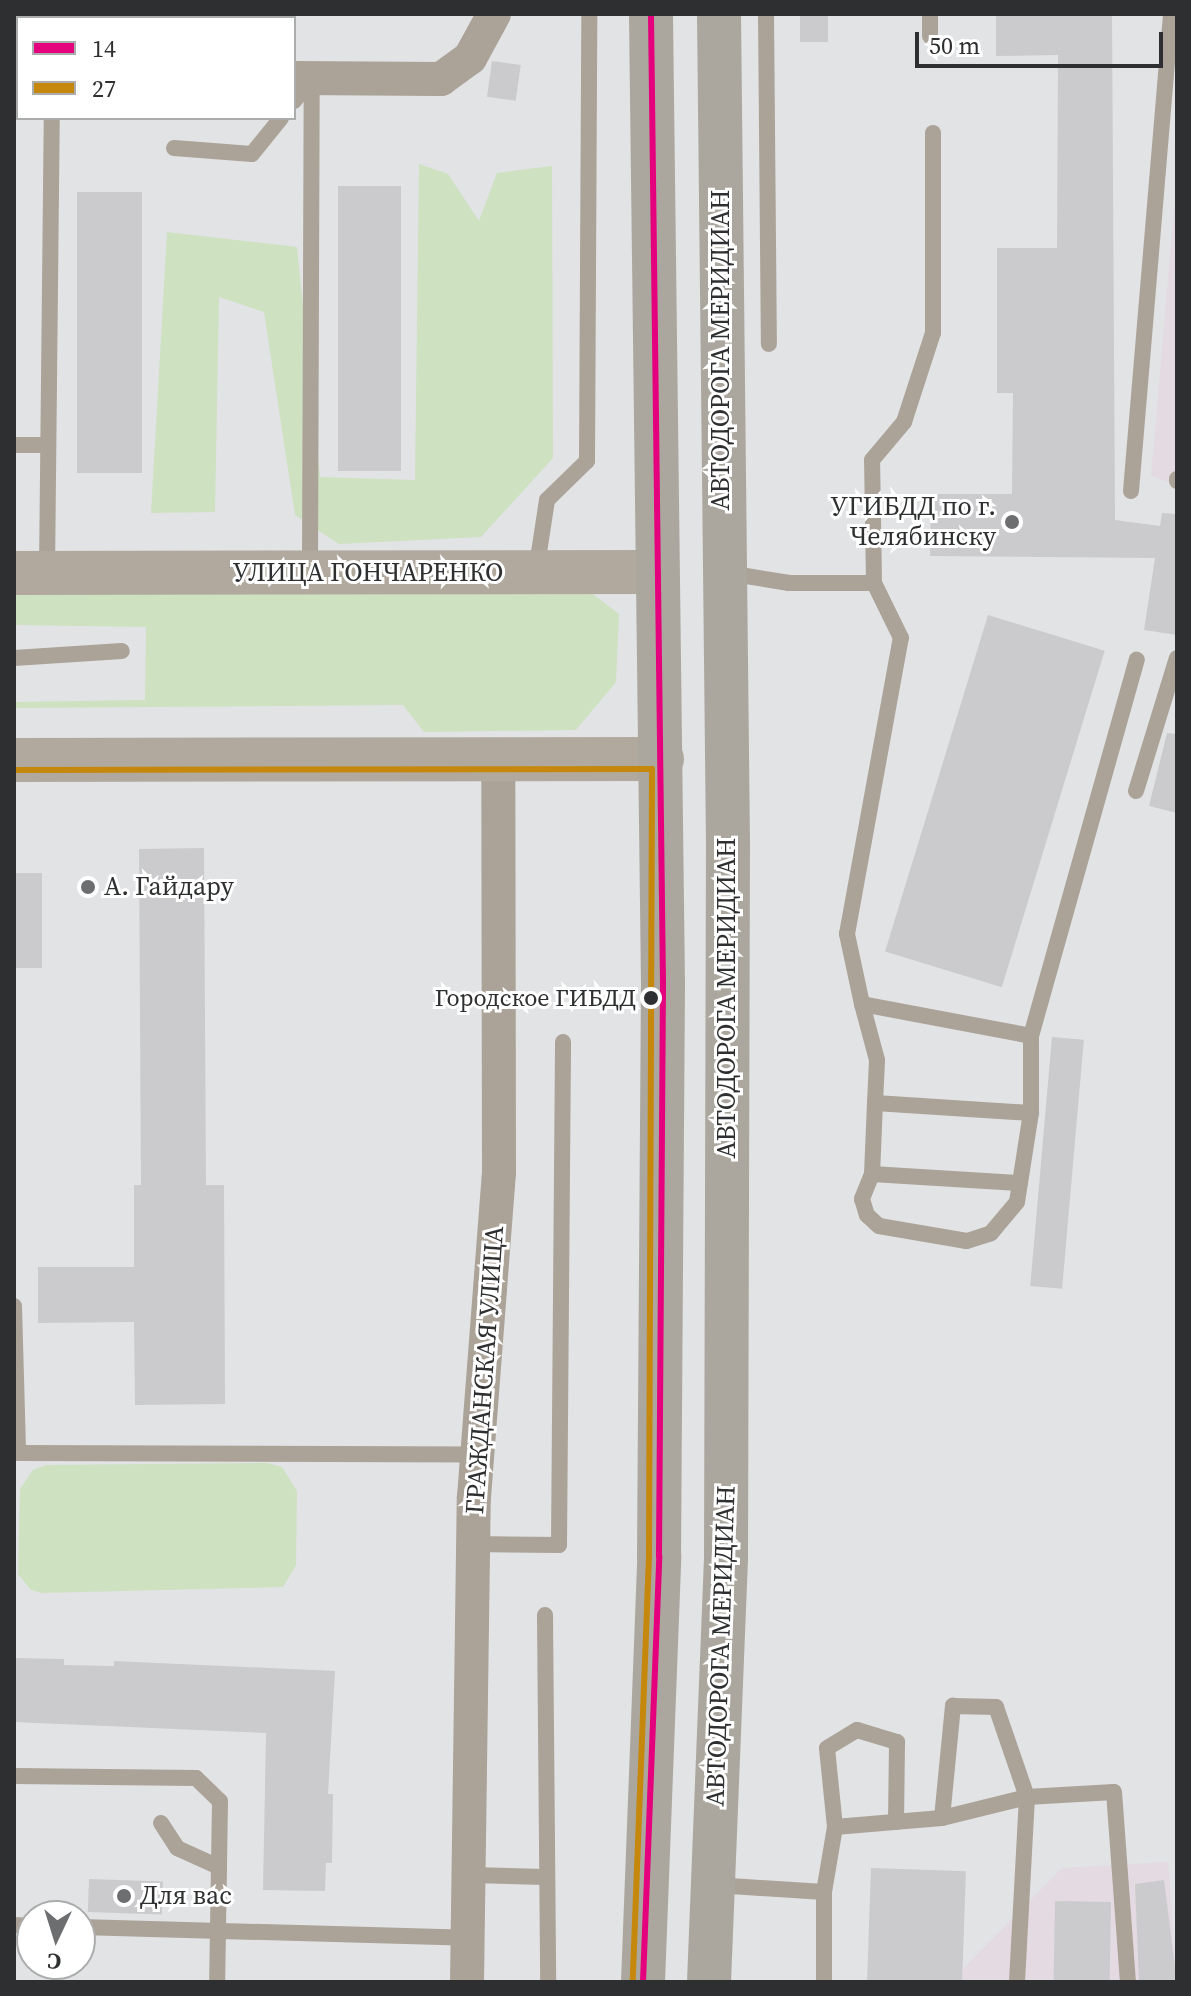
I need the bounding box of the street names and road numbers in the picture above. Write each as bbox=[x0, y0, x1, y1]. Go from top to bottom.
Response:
street label: АВТОДОРОГА МЕРИДИАН bbox=[705, 189, 737, 511]
street label: УЛИЦА ГОНЧАРЕНКО bbox=[233, 557, 503, 589]
street label: АВТОДОРОГА МЕРИДИАН bbox=[711, 837, 743, 1159]
street label: ГРАЖДАНСКАЯ УЛИЦА bbox=[459, 1225, 511, 1515]
street label: АВТОДОРОГА МЕРИДИАН bbox=[700, 1485, 742, 1807]

